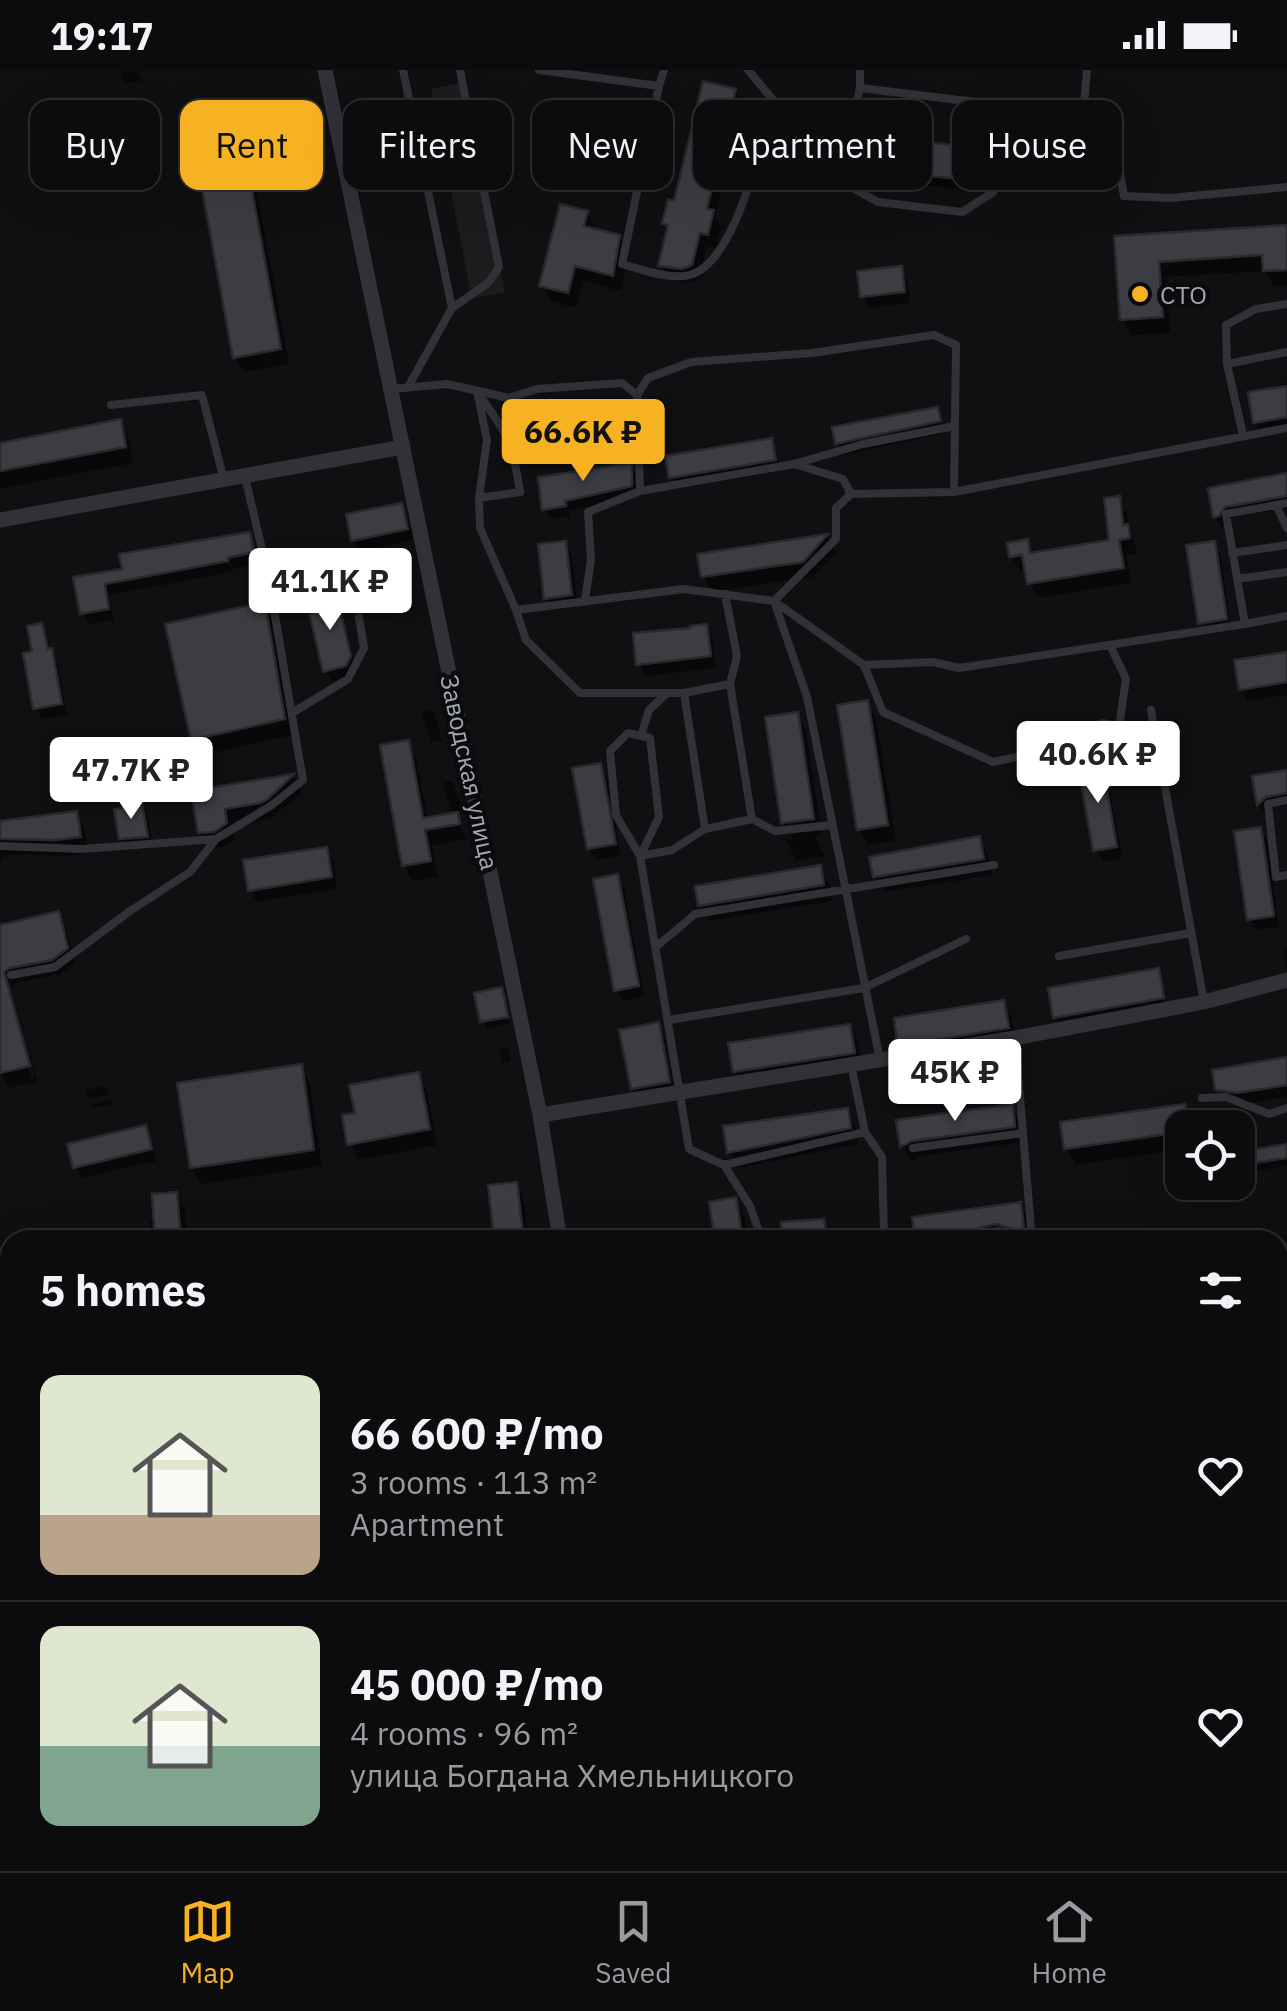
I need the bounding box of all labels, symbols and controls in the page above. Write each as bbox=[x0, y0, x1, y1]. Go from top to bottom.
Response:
text: 19:17 bbox=[50, 11, 154, 60]
chip: Buy bbox=[30, 100, 160, 190]
chip: Rent bbox=[180, 100, 323, 190]
chip: Filters bbox=[343, 100, 512, 190]
chip: New bbox=[532, 100, 673, 190]
chip: Apartment bbox=[693, 100, 932, 190]
chip: House bbox=[952, 100, 1122, 190]
place label: СТО bbox=[1160, 278, 1207, 311]
marker: СТО bbox=[1129, 283, 1151, 305]
pin: 66.6K ₽ bbox=[491, 399, 675, 484]
text: 66.6K ₽ bbox=[524, 410, 642, 452]
pin: 41.1K ₽ bbox=[238, 548, 422, 633]
text: 41.1K ₽ bbox=[271, 559, 389, 601]
street label: Заводская улица bbox=[433, 671, 507, 873]
pin: 40.6K ₽ bbox=[1006, 721, 1190, 806]
text: 40.6K ₽ bbox=[1039, 732, 1157, 774]
pin: 47.7K ₽ bbox=[39, 737, 223, 822]
text: 47.7K ₽ bbox=[72, 748, 190, 790]
pin: 45K ₽ bbox=[885, 1039, 1025, 1124]
text: 45K ₽ bbox=[910, 1050, 1000, 1092]
map controls bbox=[1165, 1110, 1255, 1200]
button: locate bbox=[1165, 1110, 1255, 1200]
text: 5 homes bbox=[40, 1263, 206, 1318]
icon: filters bbox=[1193, 1263, 1248, 1318]
text: 66 600 ₽/mo bbox=[350, 1406, 604, 1461]
icon: home bbox=[120, 1415, 240, 1535]
icon: heart bbox=[1193, 1448, 1248, 1503]
text: 3 rooms · 113 m² bbox=[350, 1461, 597, 1503]
text: Apartment bbox=[350, 1503, 504, 1545]
text: 45 000 ₽/mo bbox=[350, 1657, 604, 1712]
icon: home bbox=[120, 1666, 240, 1786]
icon: heart bbox=[1193, 1699, 1248, 1754]
text: 4 rooms · 96 m² bbox=[350, 1712, 578, 1754]
text: улица Богдана Хмельницкого bbox=[350, 1754, 794, 1796]
tab: Map bbox=[180, 1894, 235, 1991]
tab: Saved bbox=[595, 1894, 671, 1991]
tab: Home bbox=[1032, 1894, 1107, 1991]

